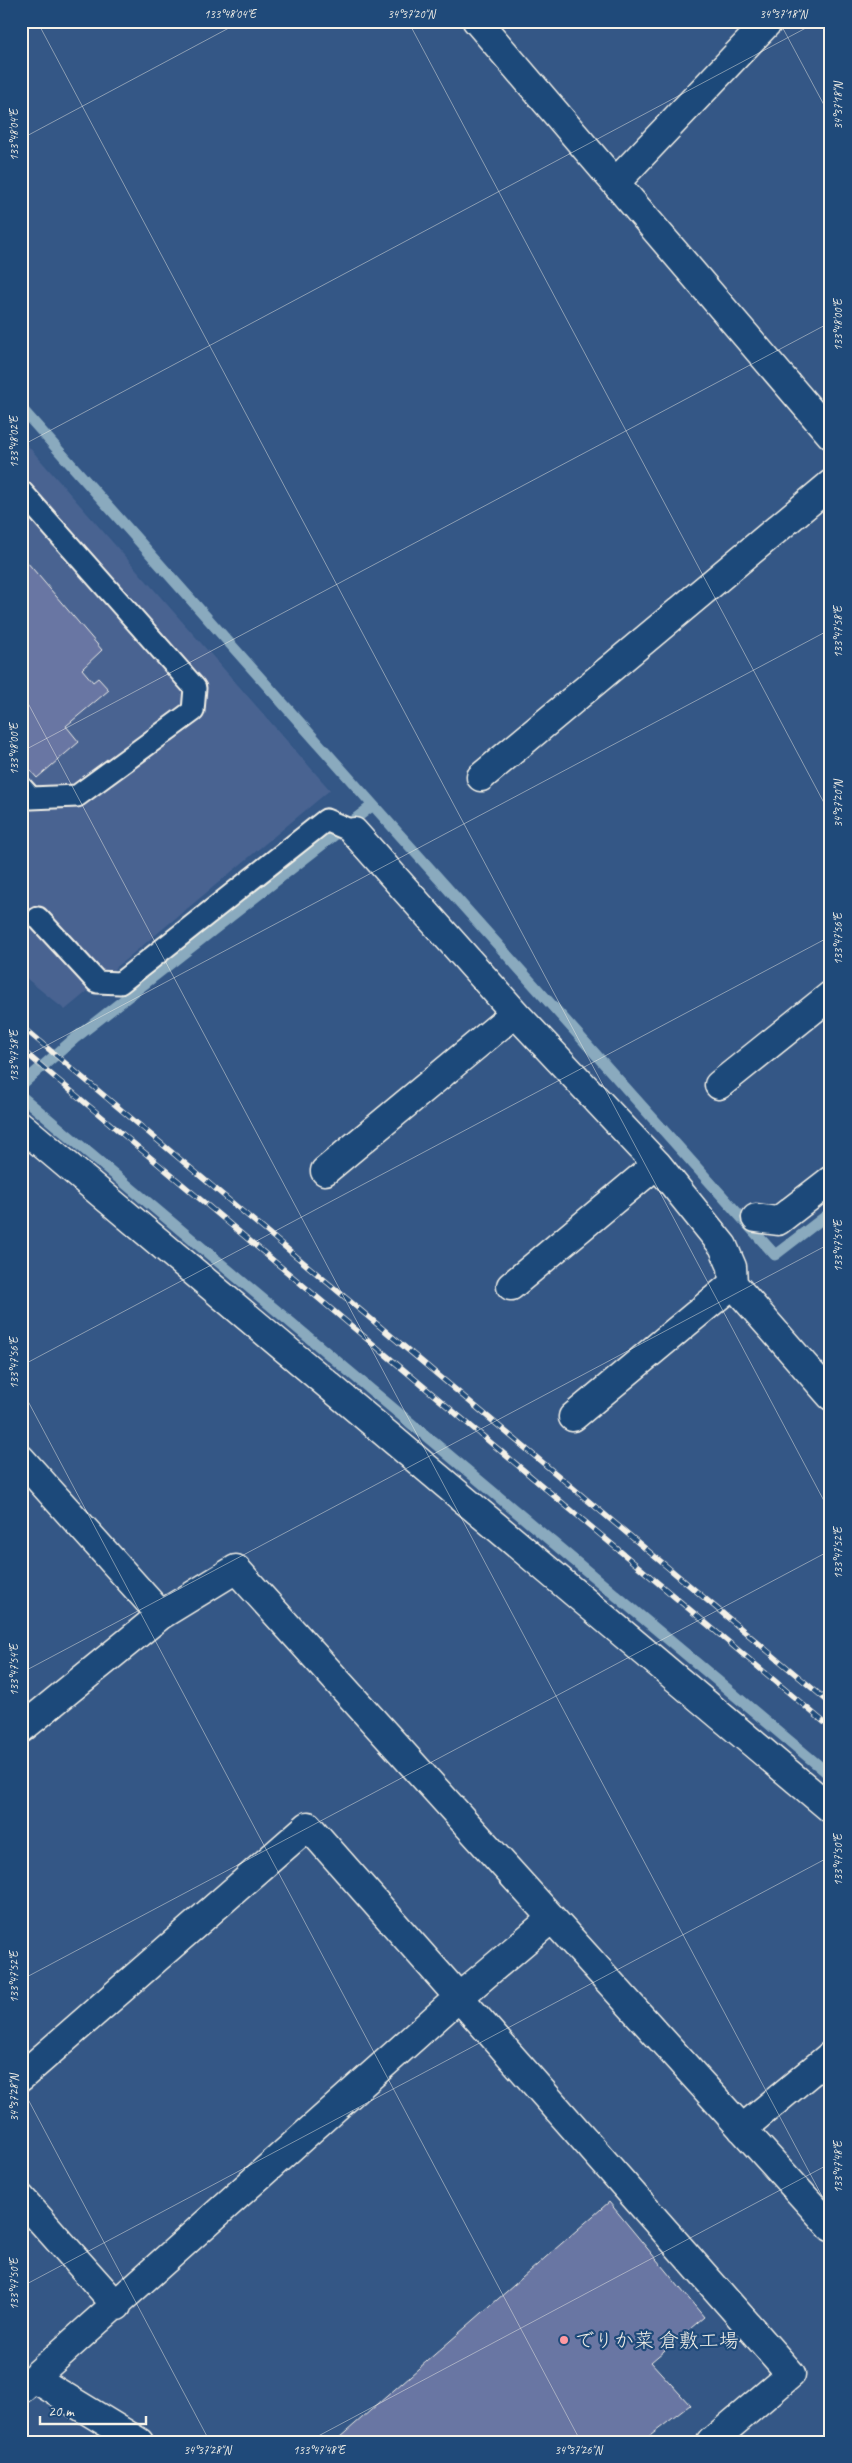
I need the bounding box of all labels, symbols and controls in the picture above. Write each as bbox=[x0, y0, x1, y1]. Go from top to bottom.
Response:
text: 133°48'04"E bbox=[204, 6, 258, 22]
text: 34°37'20"N bbox=[387, 6, 436, 22]
text: 34°37'18"N bbox=[759, 6, 808, 22]
text: 34°37'18"N bbox=[830, 81, 846, 130]
text: 133°48'04"E bbox=[6, 107, 22, 161]
text: 133°48'00"E bbox=[830, 297, 846, 351]
text: 133°48'02"E bbox=[6, 414, 22, 468]
text: 133°47'58"E bbox=[830, 604, 846, 658]
text: 133°48'00"E bbox=[6, 721, 22, 775]
text: 34°37'20"N bbox=[830, 779, 846, 828]
text: 133°47'56"E bbox=[830, 911, 846, 965]
text: 133°47'58"E bbox=[6, 1028, 22, 1082]
text: 133°47'54"E bbox=[830, 1218, 846, 1272]
text: 133°47'56"E bbox=[6, 1335, 22, 1389]
text: 133°47'52"E bbox=[830, 1525, 846, 1579]
text: 133°47'54"E bbox=[6, 1642, 22, 1696]
text: 133°47'50"E bbox=[830, 1832, 846, 1886]
text: 133°47'52"E bbox=[6, 1949, 22, 2003]
text: 34°37'28"N bbox=[6, 2073, 22, 2122]
text: 133°47'48"E bbox=[830, 2139, 846, 2193]
text: 133°47'50"E bbox=[6, 2256, 22, 2310]
place label: でりか菜 倉敷工場 bbox=[574, 2328, 739, 2353]
marker: でりか菜 倉敷工場 bbox=[558, 2334, 570, 2346]
scale bar bbox=[40, 2393, 146, 2425]
text: 20 m bbox=[48, 2402, 75, 2421]
text: 34°37'28"N bbox=[183, 2442, 232, 2458]
text: 133°47'48"E bbox=[293, 2442, 347, 2458]
text: 34°37'26"N bbox=[554, 2442, 603, 2458]

